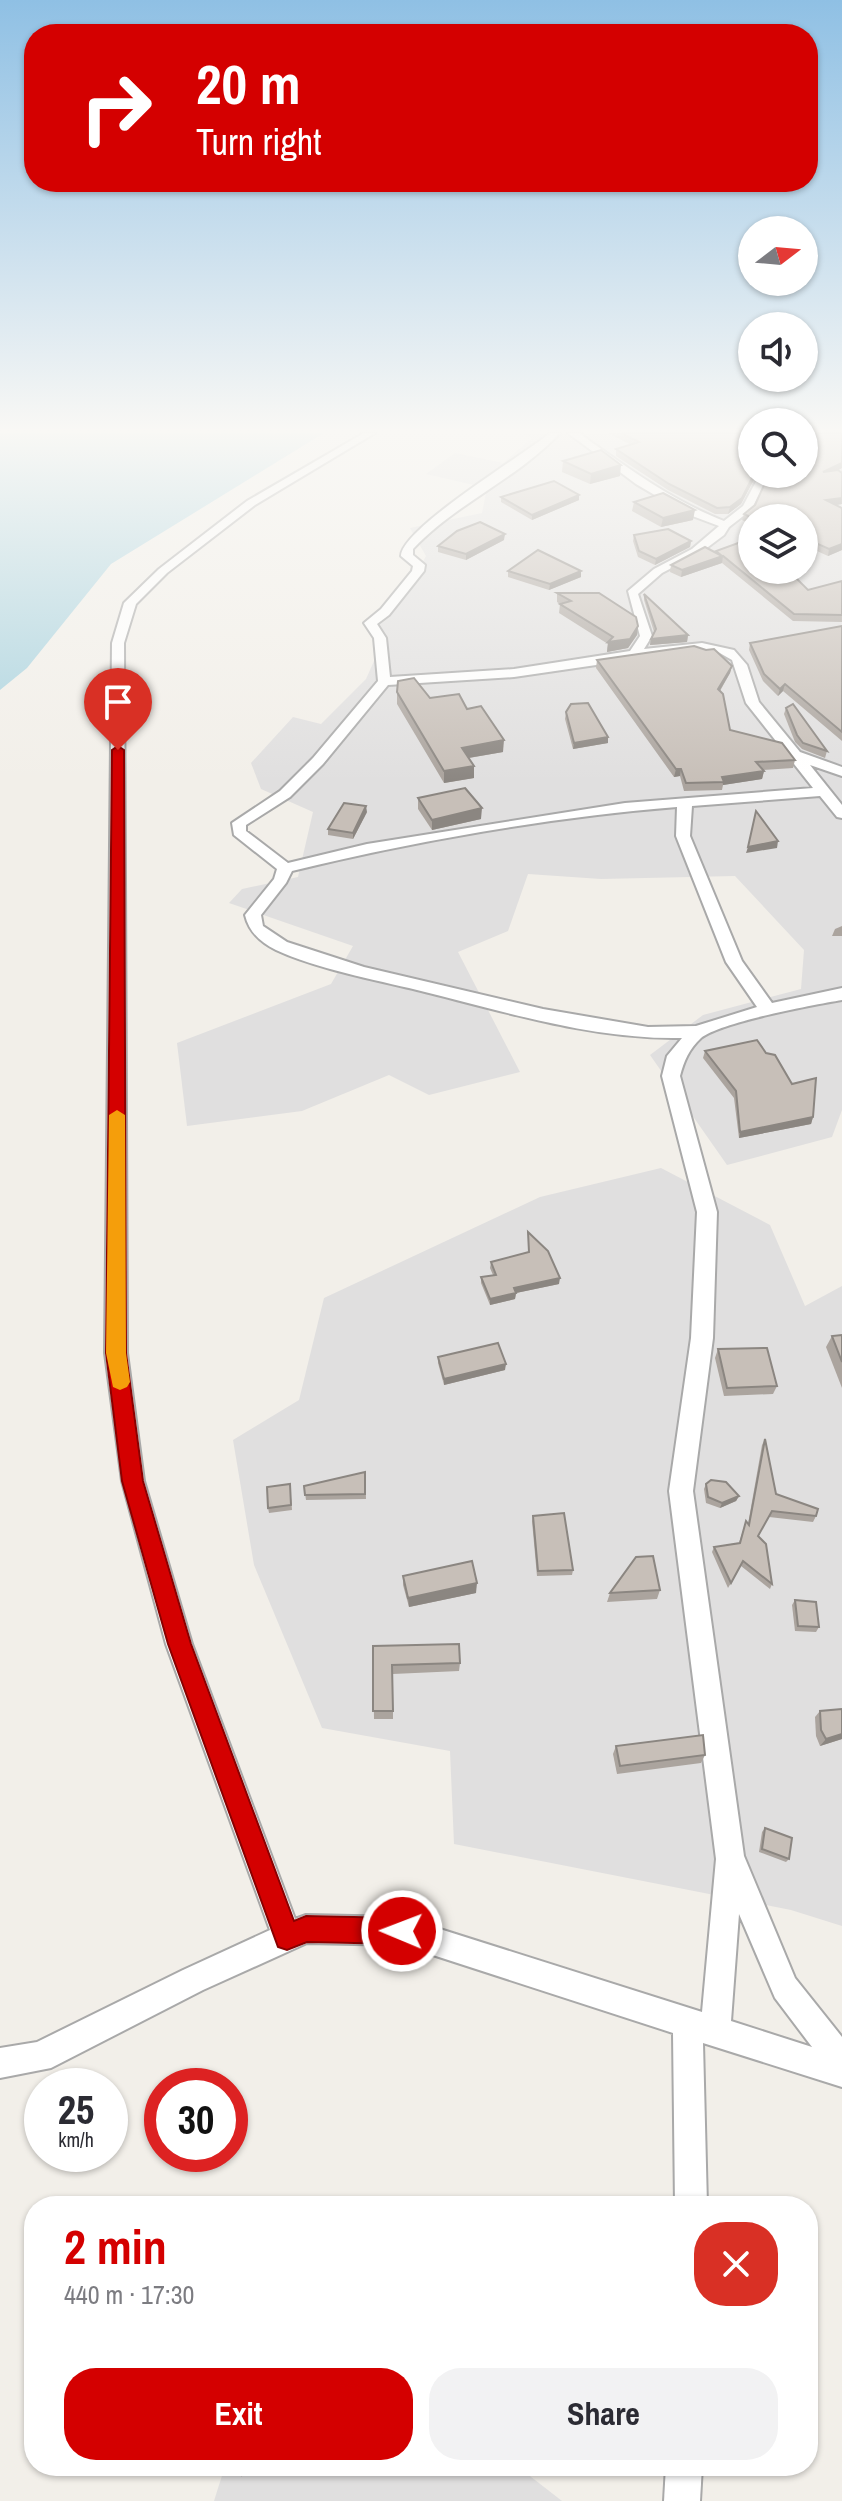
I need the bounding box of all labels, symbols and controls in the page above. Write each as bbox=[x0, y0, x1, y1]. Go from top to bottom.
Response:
text: 20 m bbox=[196, 46, 301, 121]
icon: right bbox=[64, 56, 168, 160]
text: Turn right bbox=[196, 118, 321, 166]
north arrow bbox=[738, 216, 818, 296]
map controls bbox=[738, 216, 818, 584]
button: sound bbox=[738, 312, 818, 392]
button: search bbox=[738, 408, 818, 488]
button: layers bbox=[738, 504, 818, 584]
pin bbox=[84, 668, 152, 750]
icon: arrive bbox=[96, 680, 140, 724]
position arrow bbox=[360, 1889, 444, 1973]
speed limit sign: 30 bbox=[144, 2068, 248, 2172]
text: 25 bbox=[58, 2083, 94, 2136]
text: km/h bbox=[58, 2126, 94, 2153]
text: 2 min bbox=[64, 2214, 167, 2279]
button: close bbox=[694, 2222, 778, 2306]
text: 440 m · 17:30 bbox=[64, 2277, 194, 2312]
button: Exit bbox=[64, 2368, 413, 2460]
button: Share bbox=[429, 2368, 778, 2460]

